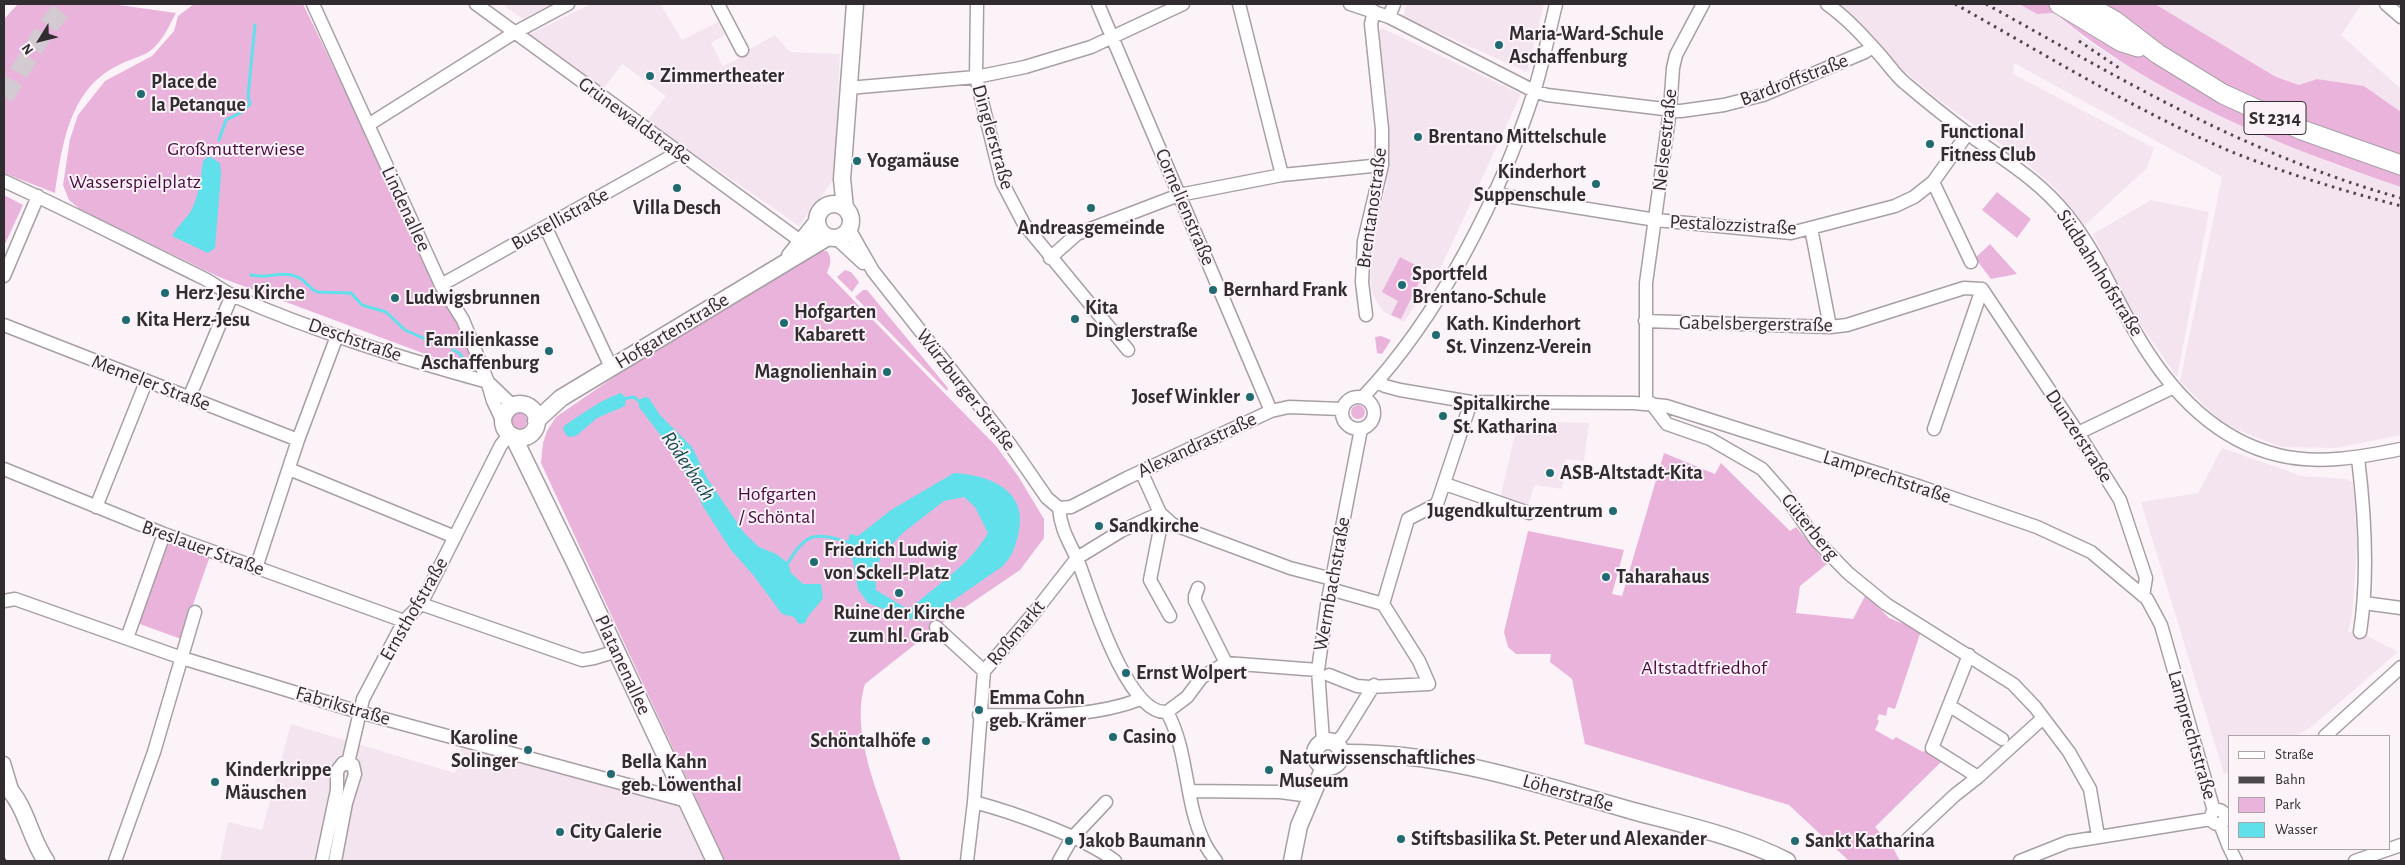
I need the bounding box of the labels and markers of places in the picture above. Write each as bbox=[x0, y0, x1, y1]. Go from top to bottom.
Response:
place label: Maria-Ward-Schule Aschaffenburg bbox=[1509, 22, 1664, 69]
marker: Maria-Ward-Schule Aschaffenburg bbox=[1493, 39, 1505, 51]
place label: Zimmertheater bbox=[660, 64, 784, 88]
place label: Place de la Petanque bbox=[151, 70, 246, 117]
marker: Zimmertheater bbox=[644, 70, 656, 82]
marker: Place de la Petanque bbox=[135, 88, 147, 100]
place label: Functional Fitness Club bbox=[1940, 120, 2036, 167]
place label: Brentano Mittelschule bbox=[1428, 125, 1606, 149]
marker: Brentano Mittelschule bbox=[1412, 131, 1424, 143]
marker: Functional Fitness Club bbox=[1924, 138, 1936, 150]
place label: Yogamäuse bbox=[867, 149, 959, 173]
marker: Yogamäuse bbox=[851, 155, 863, 167]
place label: Kinderhort Suppenschule bbox=[1474, 160, 1586, 207]
marker: Kinderhort Suppenschule bbox=[1590, 178, 1602, 190]
marker: Villa Desch bbox=[671, 182, 683, 194]
place label: Villa Desch bbox=[633, 196, 721, 220]
marker: Andreasgemeinde bbox=[1085, 202, 1097, 214]
place label: Andreasgemeinde bbox=[1017, 216, 1165, 240]
place label: Sportfeld Brentano-Schule bbox=[1412, 262, 1546, 309]
place label: Bernhard Frank bbox=[1223, 278, 1347, 302]
marker: Sportfeld Brentano-Schule bbox=[1396, 279, 1408, 291]
place label: Herz Jesu Kirche bbox=[175, 281, 305, 305]
marker: Bernhard Frank bbox=[1207, 284, 1219, 296]
place label: Ludwigsbrunnen bbox=[405, 286, 540, 310]
marker: Herz Jesu Kirche bbox=[159, 287, 171, 299]
marker: Ludwigsbrunnen bbox=[389, 292, 401, 304]
place label: Kita Dinglerstraße bbox=[1085, 296, 1198, 343]
place label: Hofgarten Kabarett bbox=[794, 300, 876, 347]
place label: Kita Herz-Jesu bbox=[136, 308, 250, 332]
place label: Kath. Kinderhort St. Vinzenz-Verein bbox=[1446, 312, 1591, 359]
marker: Kita Dinglerstraße bbox=[1069, 313, 1081, 325]
marker: Kita Herz-Jesu bbox=[120, 314, 132, 326]
marker: Hofgarten Kabarett bbox=[778, 317, 790, 329]
place label: Familienkasse Aschaffenburg bbox=[421, 328, 539, 375]
marker: Kath. Kinderhort St. Vinzenz-Verein bbox=[1430, 329, 1442, 341]
marker: Familienkasse Aschaffenburg bbox=[543, 345, 555, 357]
place label: Magnolienhain bbox=[755, 360, 877, 384]
marker: Magnolienhain bbox=[881, 366, 893, 378]
place label: Josef Winkler bbox=[1132, 385, 1240, 409]
marker: Josef Winkler bbox=[1244, 391, 1256, 403]
place label: Spitalkirche St. Katharina bbox=[1453, 392, 1557, 439]
marker: Spitalkirche St. Katharina bbox=[1437, 410, 1449, 422]
place label: ASB-Altstadt-Kita bbox=[1560, 461, 1703, 485]
marker: ASB-Altstadt-Kita bbox=[1544, 467, 1556, 479]
place label: Jugendkulturzentrum bbox=[1427, 499, 1603, 523]
marker: Jugendkulturzentrum bbox=[1607, 505, 1619, 517]
place label: Sandkirche bbox=[1109, 514, 1199, 538]
marker: Sandkirche bbox=[1093, 520, 1105, 532]
place label: Friedrich Ludwig von Sckell-Platz bbox=[824, 538, 957, 585]
marker: Friedrich Ludwig von Sckell-Platz bbox=[808, 556, 820, 568]
place label: Taharahaus bbox=[1616, 565, 1709, 589]
marker: Taharahaus bbox=[1600, 571, 1612, 583]
marker: Ruine der Kirche zum hl. Grab bbox=[893, 587, 905, 599]
place label: Ruine der Kirche zum hl. Grab bbox=[833, 601, 965, 648]
place label: Ernst Wolpert bbox=[1136, 661, 1247, 685]
marker: Ernst Wolpert bbox=[1120, 667, 1132, 679]
place label: Emma Cohn geb. Krämer bbox=[989, 686, 1086, 733]
marker: Emma Cohn geb. Krämer bbox=[973, 704, 985, 716]
place label: Casino bbox=[1123, 725, 1176, 749]
place label: Karoline Solinger bbox=[450, 726, 518, 773]
place label: Schöntalhöfe bbox=[810, 729, 916, 753]
marker: Casino bbox=[1107, 731, 1119, 743]
marker: Schöntalhöfe bbox=[920, 735, 932, 747]
marker: Karoline Solinger bbox=[522, 744, 534, 756]
place label: Naturwissenschaftliches Museum bbox=[1279, 746, 1475, 793]
place label: Bella Kahn geb. Löwenthal bbox=[621, 750, 742, 797]
place label: Kinderkrippe Mäuschen bbox=[225, 758, 331, 805]
marker: Naturwissenschaftliches Museum bbox=[1263, 764, 1275, 776]
marker: Bella Kahn geb. Löwenthal bbox=[605, 768, 617, 780]
marker: Kinderkrippe Mäuschen bbox=[209, 776, 221, 788]
place label: City Galerie bbox=[570, 820, 662, 844]
marker: City Galerie bbox=[554, 826, 566, 838]
place label: Stiftsbasilika St. Peter und Alexander bbox=[1411, 827, 1707, 851]
place label: Jakob Baumann bbox=[1079, 829, 1206, 853]
place label: Sankt Katharina bbox=[1805, 829, 1935, 853]
marker: Stiftsbasilika St. Peter und Alexander bbox=[1395, 833, 1407, 845]
marker: Jakob Baumann bbox=[1063, 835, 1075, 847]
marker: Sankt Katharina bbox=[1789, 835, 1801, 847]

